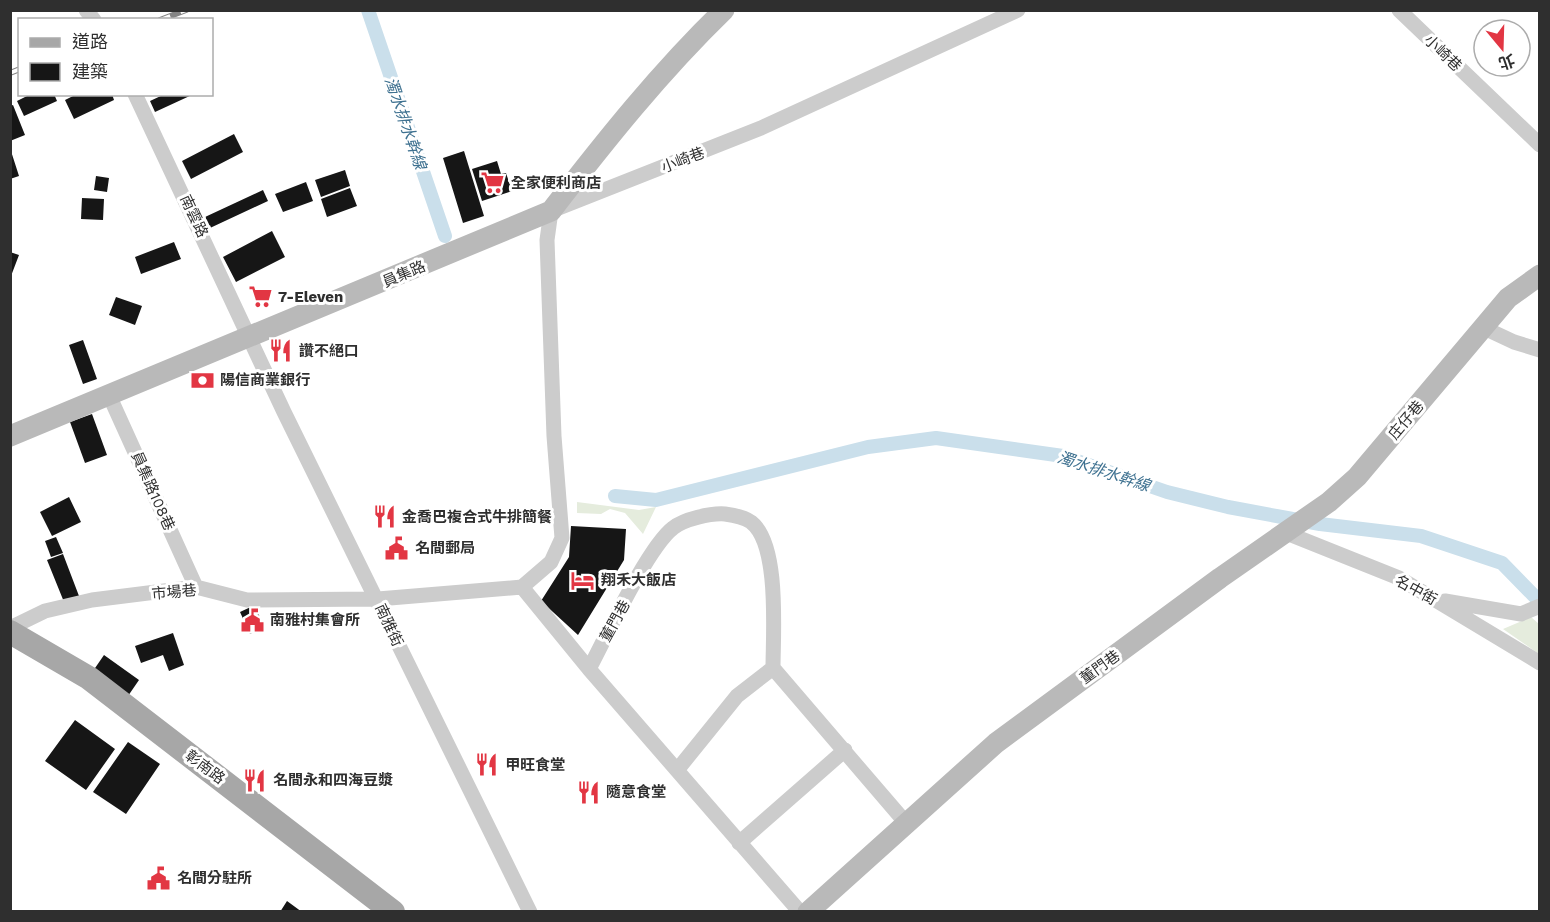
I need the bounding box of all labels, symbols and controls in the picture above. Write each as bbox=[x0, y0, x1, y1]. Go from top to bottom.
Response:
legend bbox=[18, 18, 213, 96]
north arrow bbox=[1472, 18, 1532, 78]
text: 道路 bbox=[72, 31, 108, 52]
street label: 小崎巷 bbox=[1421, 31, 1465, 75]
text: 北 bbox=[1496, 50, 1517, 73]
text: 建築 bbox=[72, 61, 108, 82]
water label: 濁水排水幹線 bbox=[381, 75, 431, 174]
street label: 小崎巷 bbox=[659, 144, 707, 176]
supermarket icon: 全家便利商店 bbox=[480, 170, 506, 196]
place label: 全家便利商店 bbox=[511, 174, 601, 192]
street label: 南雲路 bbox=[176, 192, 212, 240]
street label: 員集路 bbox=[380, 257, 428, 291]
supermarket icon: 7-Eleven bbox=[247, 284, 273, 310]
place label: 7-Eleven bbox=[278, 288, 343, 306]
restaurant icon: 讚不絕口 bbox=[268, 338, 294, 364]
place label: 讚不絕口 bbox=[299, 342, 359, 360]
bank icon: 陽信商業銀行 bbox=[189, 367, 215, 393]
place label: 陽信商業銀行 bbox=[220, 371, 310, 389]
street label: 庄仔巷 bbox=[1385, 397, 1427, 443]
water label: 濁水排水幹線 bbox=[1055, 448, 1154, 496]
street label: 員集路108巷 bbox=[128, 449, 178, 533]
restaurant icon: 金喬巴複合式牛排簡餐 bbox=[371, 504, 397, 530]
place label: 金喬巴複合式牛排簡餐 bbox=[402, 508, 552, 526]
public building icon: 名間郵局 bbox=[384, 535, 410, 561]
place label: 名間郵局 bbox=[415, 539, 475, 557]
hotel icon: 翔禾大飯店 bbox=[570, 567, 596, 593]
place label: 翔禾大飯店 bbox=[601, 571, 676, 589]
street label: 名中街 bbox=[1392, 571, 1440, 609]
street label: 市場巷 bbox=[151, 581, 197, 603]
street label: 董門巷 bbox=[596, 597, 634, 645]
street label: 南雅街 bbox=[371, 601, 407, 649]
public building icon: 南雅村集會所 bbox=[239, 607, 265, 633]
place label: 南雅村集會所 bbox=[270, 611, 360, 629]
street label: 董門巷 bbox=[1077, 646, 1123, 688]
street label: 彰南路 bbox=[182, 746, 228, 788]
restaurant icon: 甲旺食堂 bbox=[474, 752, 500, 778]
place label: 甲旺食堂 bbox=[505, 756, 565, 774]
restaurant icon: 名間永和四海豆漿 bbox=[242, 767, 268, 793]
place label: 名間永和四海豆漿 bbox=[273, 771, 393, 789]
restaurant icon: 隨意食堂 bbox=[575, 779, 601, 805]
place label: 隨意食堂 bbox=[606, 783, 666, 801]
public building icon: 名間分駐所 bbox=[146, 865, 172, 891]
place label: 名間分駐所 bbox=[177, 869, 252, 887]

